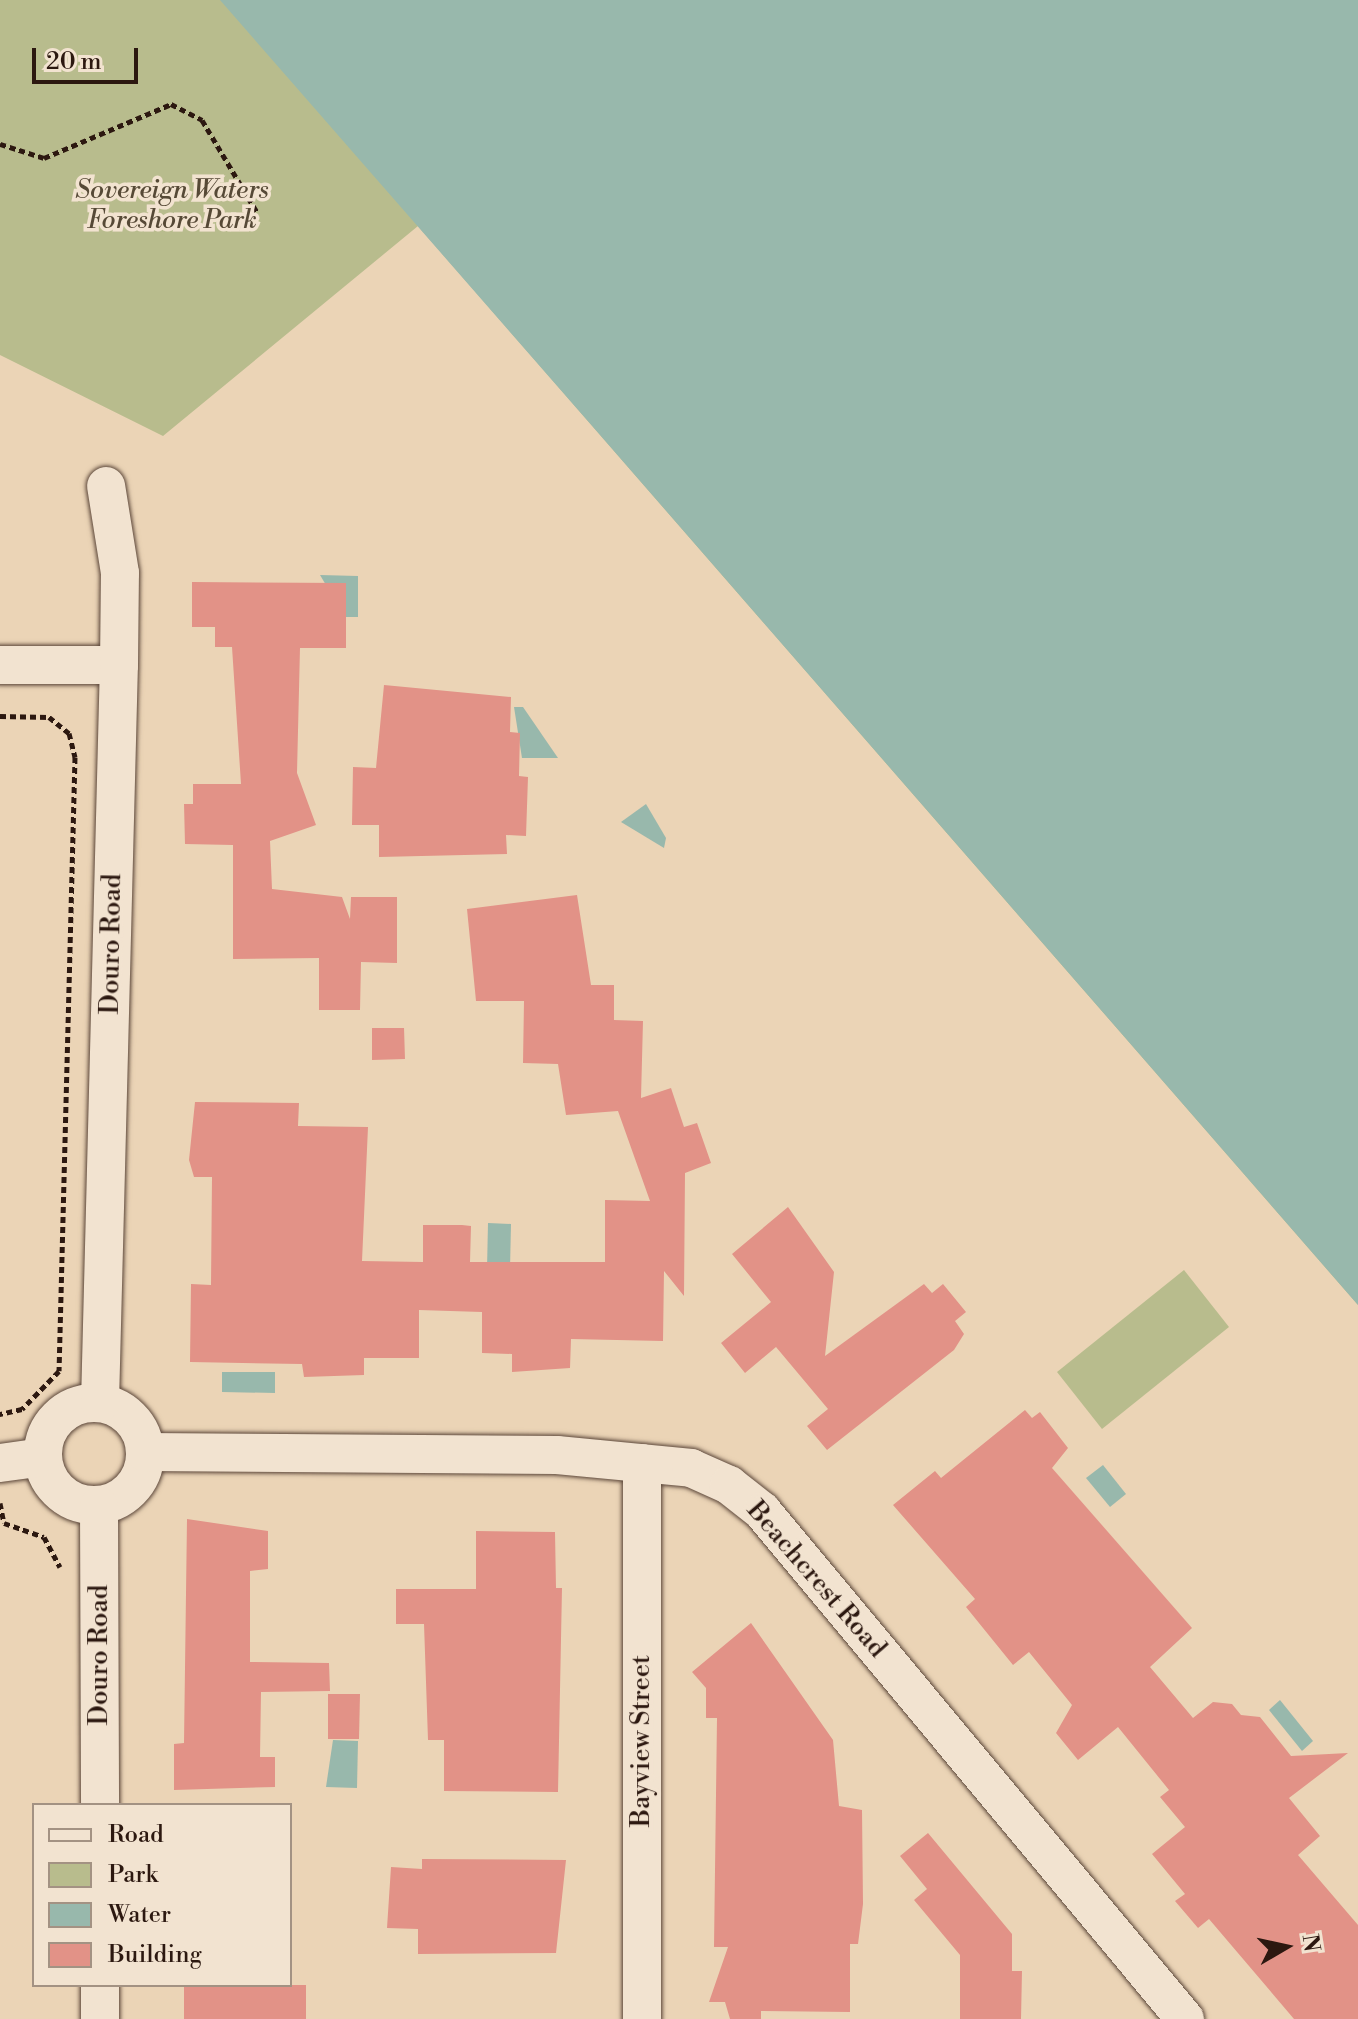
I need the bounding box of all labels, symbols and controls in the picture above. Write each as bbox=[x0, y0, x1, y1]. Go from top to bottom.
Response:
scale bar bbox=[36, 32, 142, 82]
text: 20 m bbox=[46, 47, 102, 77]
park label: Sovereign Waters Foreshore Park bbox=[75, 175, 269, 236]
street label: Douro Road bbox=[95, 873, 129, 1015]
street label: Beachcrest Road bbox=[740, 1496, 892, 1664]
street label: Douro Road bbox=[84, 1585, 116, 1725]
street label: Bayview Street bbox=[626, 1655, 658, 1827]
legend bbox=[32, 1803, 292, 1987]
text: Road bbox=[108, 1820, 164, 1850]
text: Park bbox=[108, 1860, 158, 1890]
text: Water bbox=[108, 1900, 171, 1930]
north arrow bbox=[1246, 1907, 1326, 1987]
text: N bbox=[1296, 1932, 1325, 1954]
text: Building bbox=[108, 1940, 202, 1970]

